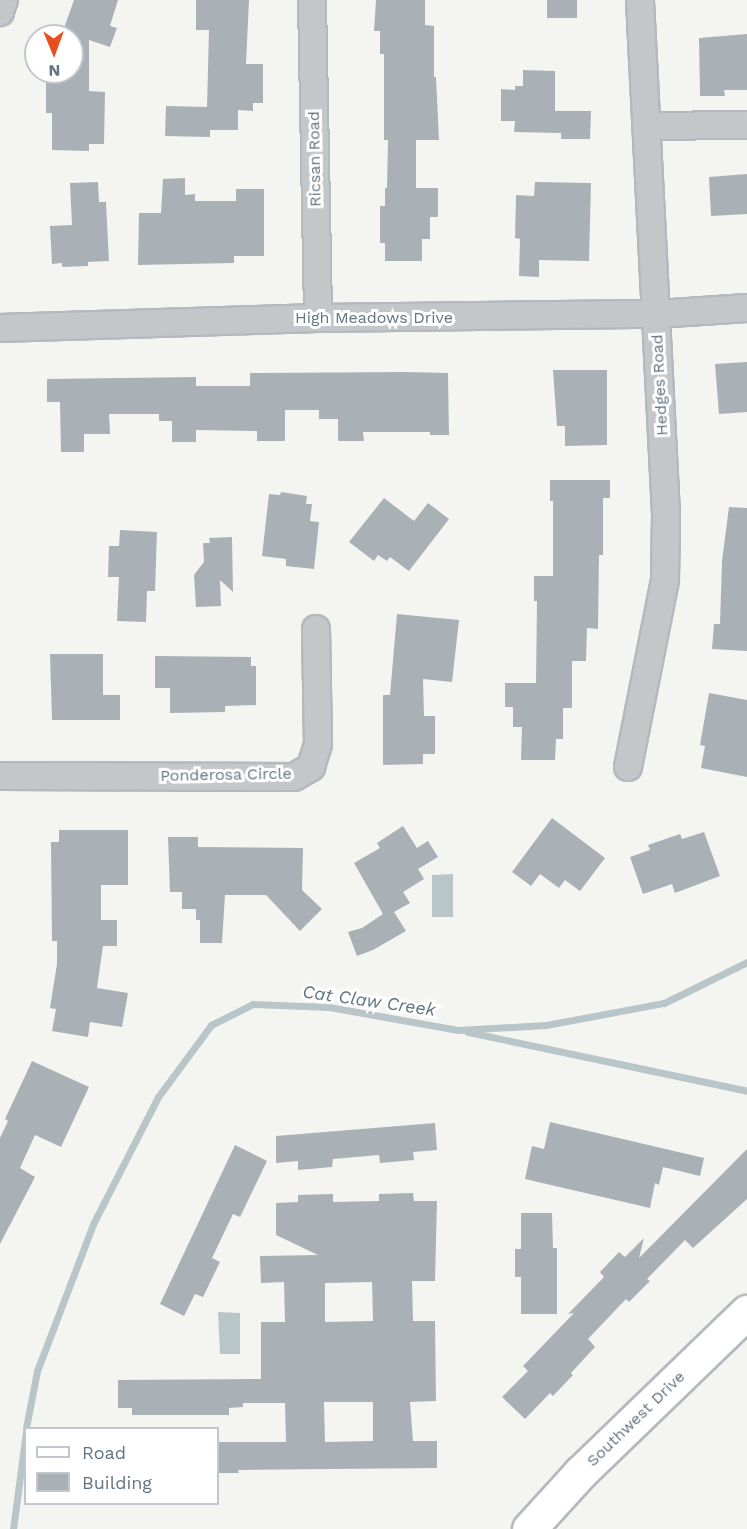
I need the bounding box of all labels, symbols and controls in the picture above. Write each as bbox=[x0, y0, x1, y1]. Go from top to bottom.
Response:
north arrow bbox=[24, 24, 84, 84]
text: N bbox=[48, 61, 60, 80]
street label: Ricsan Road bbox=[305, 111, 325, 207]
street label: High Meadows Drive bbox=[295, 308, 453, 328]
street label: Hedges Road bbox=[648, 334, 672, 436]
street label: Ponderosa Circle bbox=[160, 764, 292, 786]
water label: Cat Claw Creek bbox=[301, 981, 437, 1021]
street label: Southwest Drive bbox=[583, 1367, 689, 1471]
legend bbox=[24, 1427, 219, 1505]
text: Road bbox=[82, 1442, 126, 1463]
text: Building bbox=[82, 1472, 152, 1493]

